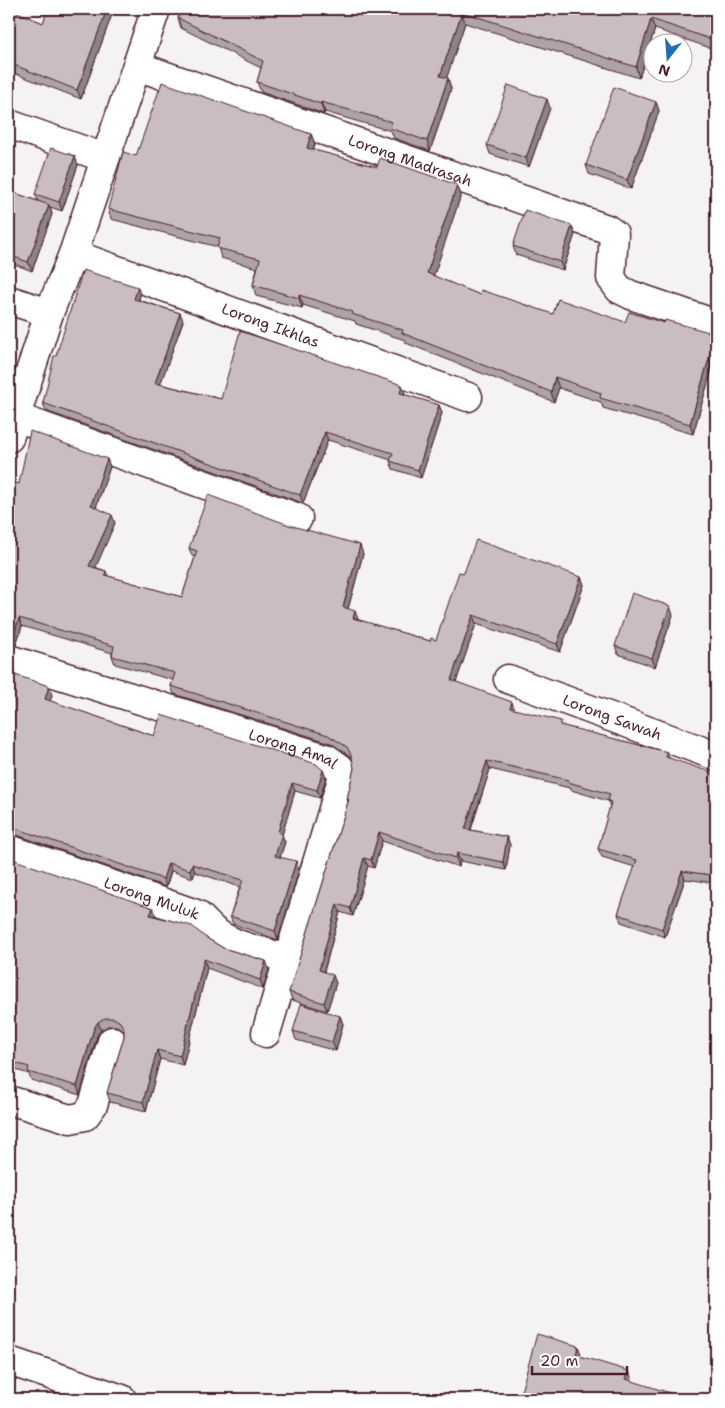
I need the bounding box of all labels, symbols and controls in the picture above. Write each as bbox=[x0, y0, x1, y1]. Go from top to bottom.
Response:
north arrow bbox=[642, 32, 692, 82]
text: N bbox=[656, 60, 672, 81]
street label: Lorong Madrasah bbox=[345, 130, 475, 191]
street label: Lorong Ikhlas bbox=[219, 299, 322, 352]
street label: Lorong Sawah bbox=[560, 690, 664, 745]
street label: Lorong Amal bbox=[246, 724, 342, 774]
street label: Lorong Muluk bbox=[101, 873, 202, 924]
scale bar bbox=[532, 1343, 628, 1375]
text: 20 m bbox=[540, 1351, 579, 1371]

